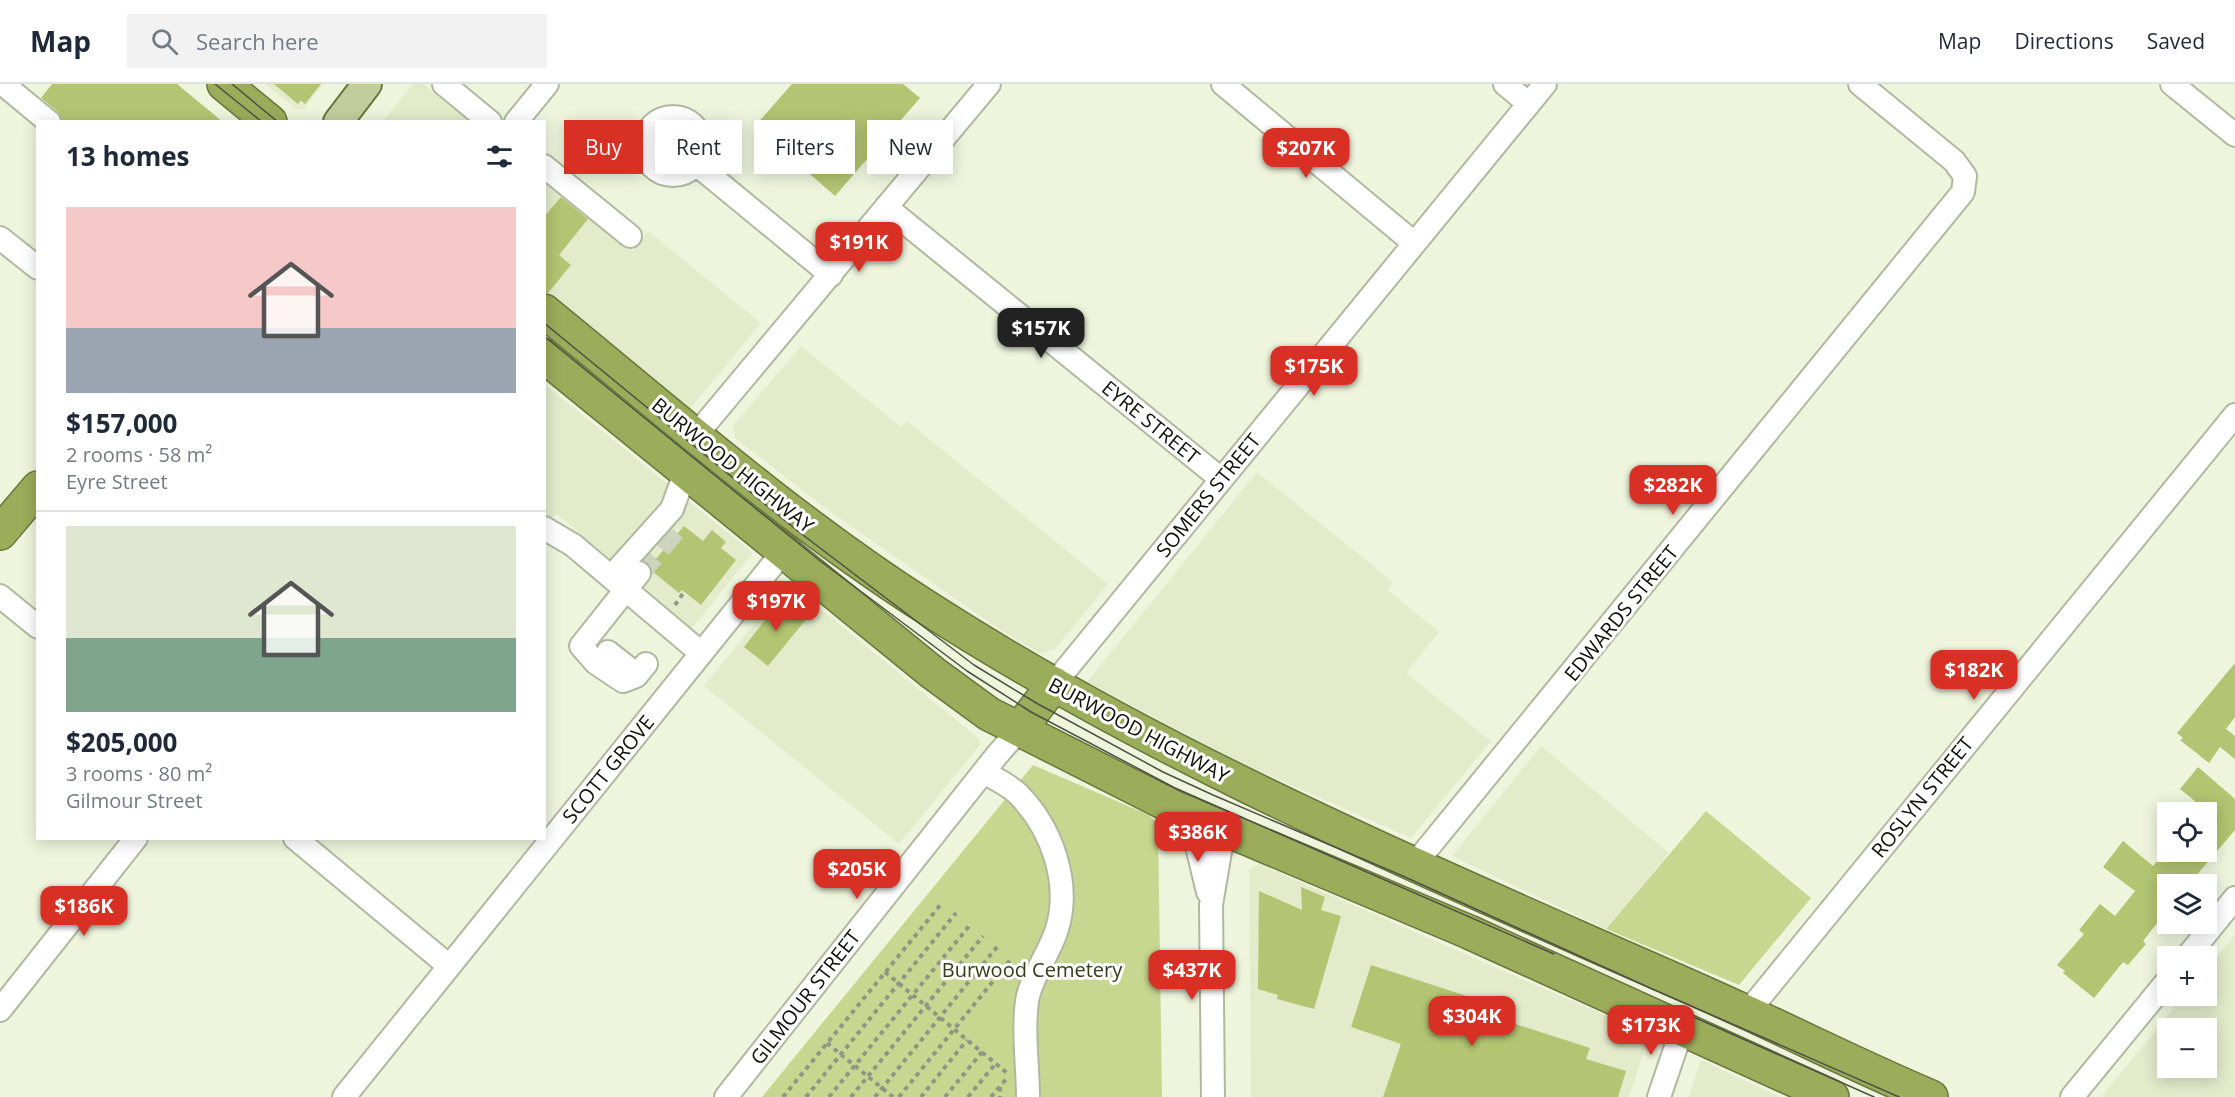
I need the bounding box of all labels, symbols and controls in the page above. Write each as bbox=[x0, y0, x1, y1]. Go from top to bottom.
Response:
search box bbox=[127, 14, 547, 68]
text: Map bbox=[30, 22, 91, 60]
icon: search bbox=[148, 25, 181, 58]
text: Search here bbox=[196, 26, 319, 56]
text: Map bbox=[1938, 27, 1981, 55]
text: Directions bbox=[2014, 27, 2114, 55]
text: Saved bbox=[2147, 27, 2205, 55]
chip: Buy bbox=[564, 120, 643, 174]
chip: Rent bbox=[655, 120, 742, 174]
chip: Filters bbox=[754, 120, 855, 174]
chip: New bbox=[867, 120, 953, 174]
pin: $207K bbox=[1264, 128, 1348, 179]
text: $207K bbox=[1276, 134, 1336, 161]
text: 13 homes bbox=[66, 138, 190, 174]
icon: filters bbox=[483, 140, 516, 173]
pin: $191K bbox=[817, 222, 901, 273]
text: $191K bbox=[829, 228, 889, 255]
icon: home bbox=[237, 246, 345, 354]
pin: $157K bbox=[999, 308, 1083, 359]
text: $157K bbox=[1011, 314, 1071, 341]
pin: $175K bbox=[1272, 346, 1356, 397]
text: $175K bbox=[1284, 352, 1344, 379]
street label: EYRE STREET bbox=[1096, 374, 1206, 470]
street label: BURWOOD HIGHWAY bbox=[646, 391, 820, 539]
text: $157,000 bbox=[66, 405, 177, 441]
street label: SOMERS STREET bbox=[1150, 428, 1266, 562]
text: 2 rooms · 58 m² bbox=[66, 441, 212, 468]
pin: $282K bbox=[1631, 465, 1715, 516]
text: Eyre Street bbox=[66, 468, 168, 495]
text: $282K bbox=[1643, 471, 1703, 498]
street label: EDWARDS STREET bbox=[1558, 539, 1684, 687]
icon: home bbox=[237, 565, 345, 673]
pin: $197K bbox=[734, 581, 818, 632]
text: $197K bbox=[746, 587, 806, 614]
pin: $182K bbox=[1932, 650, 2016, 701]
text: $182K bbox=[1944, 656, 2004, 683]
street label: BURWOOD HIGHWAY bbox=[1044, 671, 1235, 789]
street label: SCOTT GROVE bbox=[556, 709, 660, 829]
text: $205,000 bbox=[66, 724, 177, 760]
street label: ROSLYN STREET bbox=[1865, 731, 1979, 863]
text: 3 rooms · 80 m² bbox=[66, 760, 212, 787]
text: Gilmour Street bbox=[66, 787, 203, 814]
map controls bbox=[2157, 802, 2217, 1078]
button: locate bbox=[2157, 802, 2217, 862]
pin: $386K bbox=[1156, 812, 1240, 863]
text: $386K bbox=[1168, 818, 1228, 845]
pin: $205K bbox=[815, 849, 899, 900]
text: $205K bbox=[827, 855, 887, 882]
button: layers bbox=[2157, 874, 2217, 934]
pin: $186K bbox=[42, 886, 126, 937]
text: $186K bbox=[54, 892, 114, 919]
street label: GILMOUR STREET bbox=[744, 924, 866, 1070]
button: + bbox=[2157, 946, 2217, 1006]
pin: $437K bbox=[1150, 950, 1234, 1001]
park label: Burwood Cemetery bbox=[942, 956, 1123, 983]
text: $437K bbox=[1162, 956, 1222, 983]
pin: $304K bbox=[1430, 996, 1514, 1047]
text: $304K bbox=[1442, 1002, 1502, 1029]
pin: $173K bbox=[1609, 1005, 1693, 1056]
text: $173K bbox=[1621, 1011, 1681, 1038]
button: − bbox=[2157, 1018, 2217, 1078]

